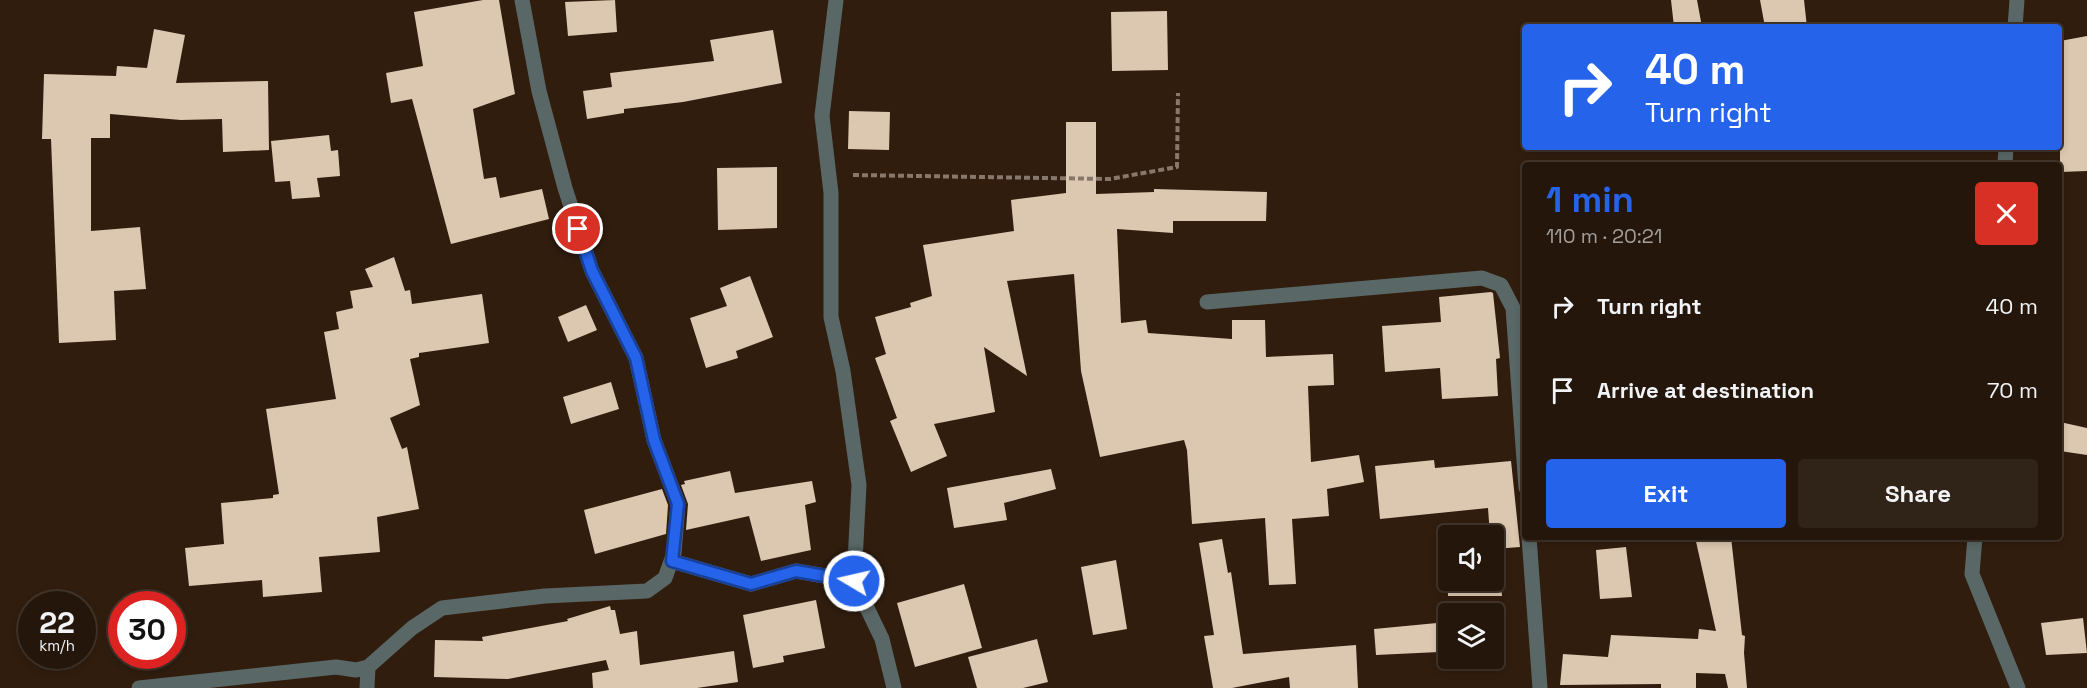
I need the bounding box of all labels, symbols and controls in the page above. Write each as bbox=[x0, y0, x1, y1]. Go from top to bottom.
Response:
text: 40 m bbox=[1645, 43, 1745, 96]
icon: right bbox=[1546, 48, 1624, 126]
text: Turn right bbox=[1645, 95, 1772, 130]
text: 1 min bbox=[1546, 177, 1634, 223]
button: close bbox=[1975, 182, 2038, 245]
pin bbox=[552, 203, 603, 254]
icon: arrive bbox=[561, 212, 594, 245]
text: 110 m · 20:21 bbox=[1546, 223, 1662, 249]
icon: right bbox=[1546, 290, 1579, 323]
text: Turn right bbox=[1597, 292, 1702, 320]
text: 40 m bbox=[1986, 292, 2038, 320]
icon: arrive bbox=[1546, 374, 1579, 407]
text: Arrive at destination bbox=[1597, 376, 1814, 404]
text: 70 m bbox=[1987, 376, 2038, 404]
button: Exit bbox=[1546, 459, 1786, 528]
button: Share bbox=[1798, 459, 2038, 528]
map controls bbox=[1438, 525, 1504, 669]
button: sound bbox=[1438, 525, 1504, 591]
position arrow bbox=[822, 549, 886, 613]
speed limit sign: 30 bbox=[108, 591, 186, 669]
text: 22 bbox=[39, 603, 75, 642]
button: layers bbox=[1438, 603, 1504, 669]
text: km/h bbox=[39, 636, 75, 655]

